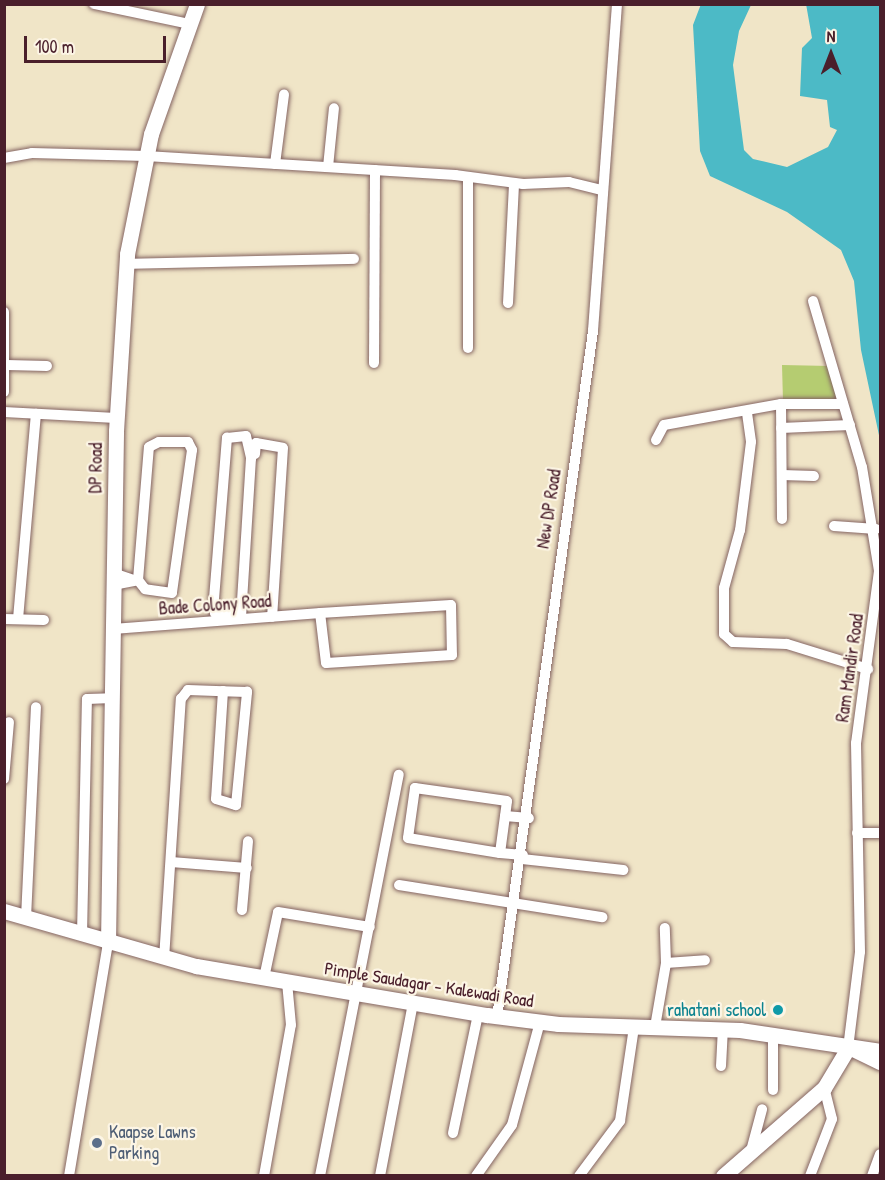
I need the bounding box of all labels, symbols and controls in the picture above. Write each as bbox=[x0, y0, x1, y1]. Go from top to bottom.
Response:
scale bar bbox=[27, 24, 170, 62]
north arrow bbox=[801, 24, 861, 84]
text: N bbox=[827, 25, 835, 47]
text: 100 m bbox=[35, 34, 74, 59]
street label: DP Road bbox=[85, 442, 107, 494]
street label: New DP Road bbox=[532, 468, 566, 550]
street label: Bade Colony Road bbox=[158, 590, 272, 620]
street label: Ram Mandir Road bbox=[832, 612, 868, 724]
street label: Pimple Saudagar - Kalewadi Road bbox=[323, 958, 535, 1012]
place label: rahatani school bbox=[667, 999, 766, 1021]
marker: rahatani school bbox=[771, 1003, 785, 1017]
place label: Kaapse Lawns Parking bbox=[109, 1122, 196, 1164]
marker: Kaapse Lawns Parking bbox=[90, 1136, 104, 1150]

